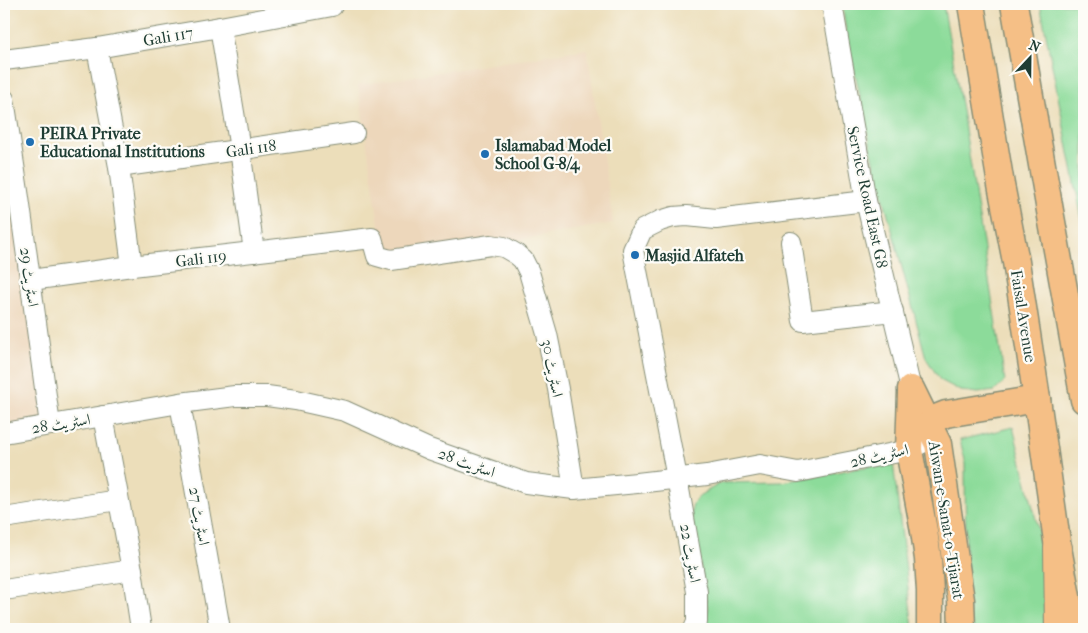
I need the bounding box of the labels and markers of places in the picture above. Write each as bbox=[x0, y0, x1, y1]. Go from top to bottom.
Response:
place label: PEIRA Private Educational Institutions bbox=[40, 124, 205, 161]
marker: PEIRA Private Educational Institutions bbox=[24, 136, 36, 148]
place label: Islamabad Model School G-8/4 bbox=[495, 136, 612, 174]
marker: Islamabad Model School G-8/4 bbox=[479, 148, 491, 160]
place label: Masjid Alfateh bbox=[644, 246, 745, 265]
marker: Masjid Alfateh bbox=[629, 249, 641, 261]

